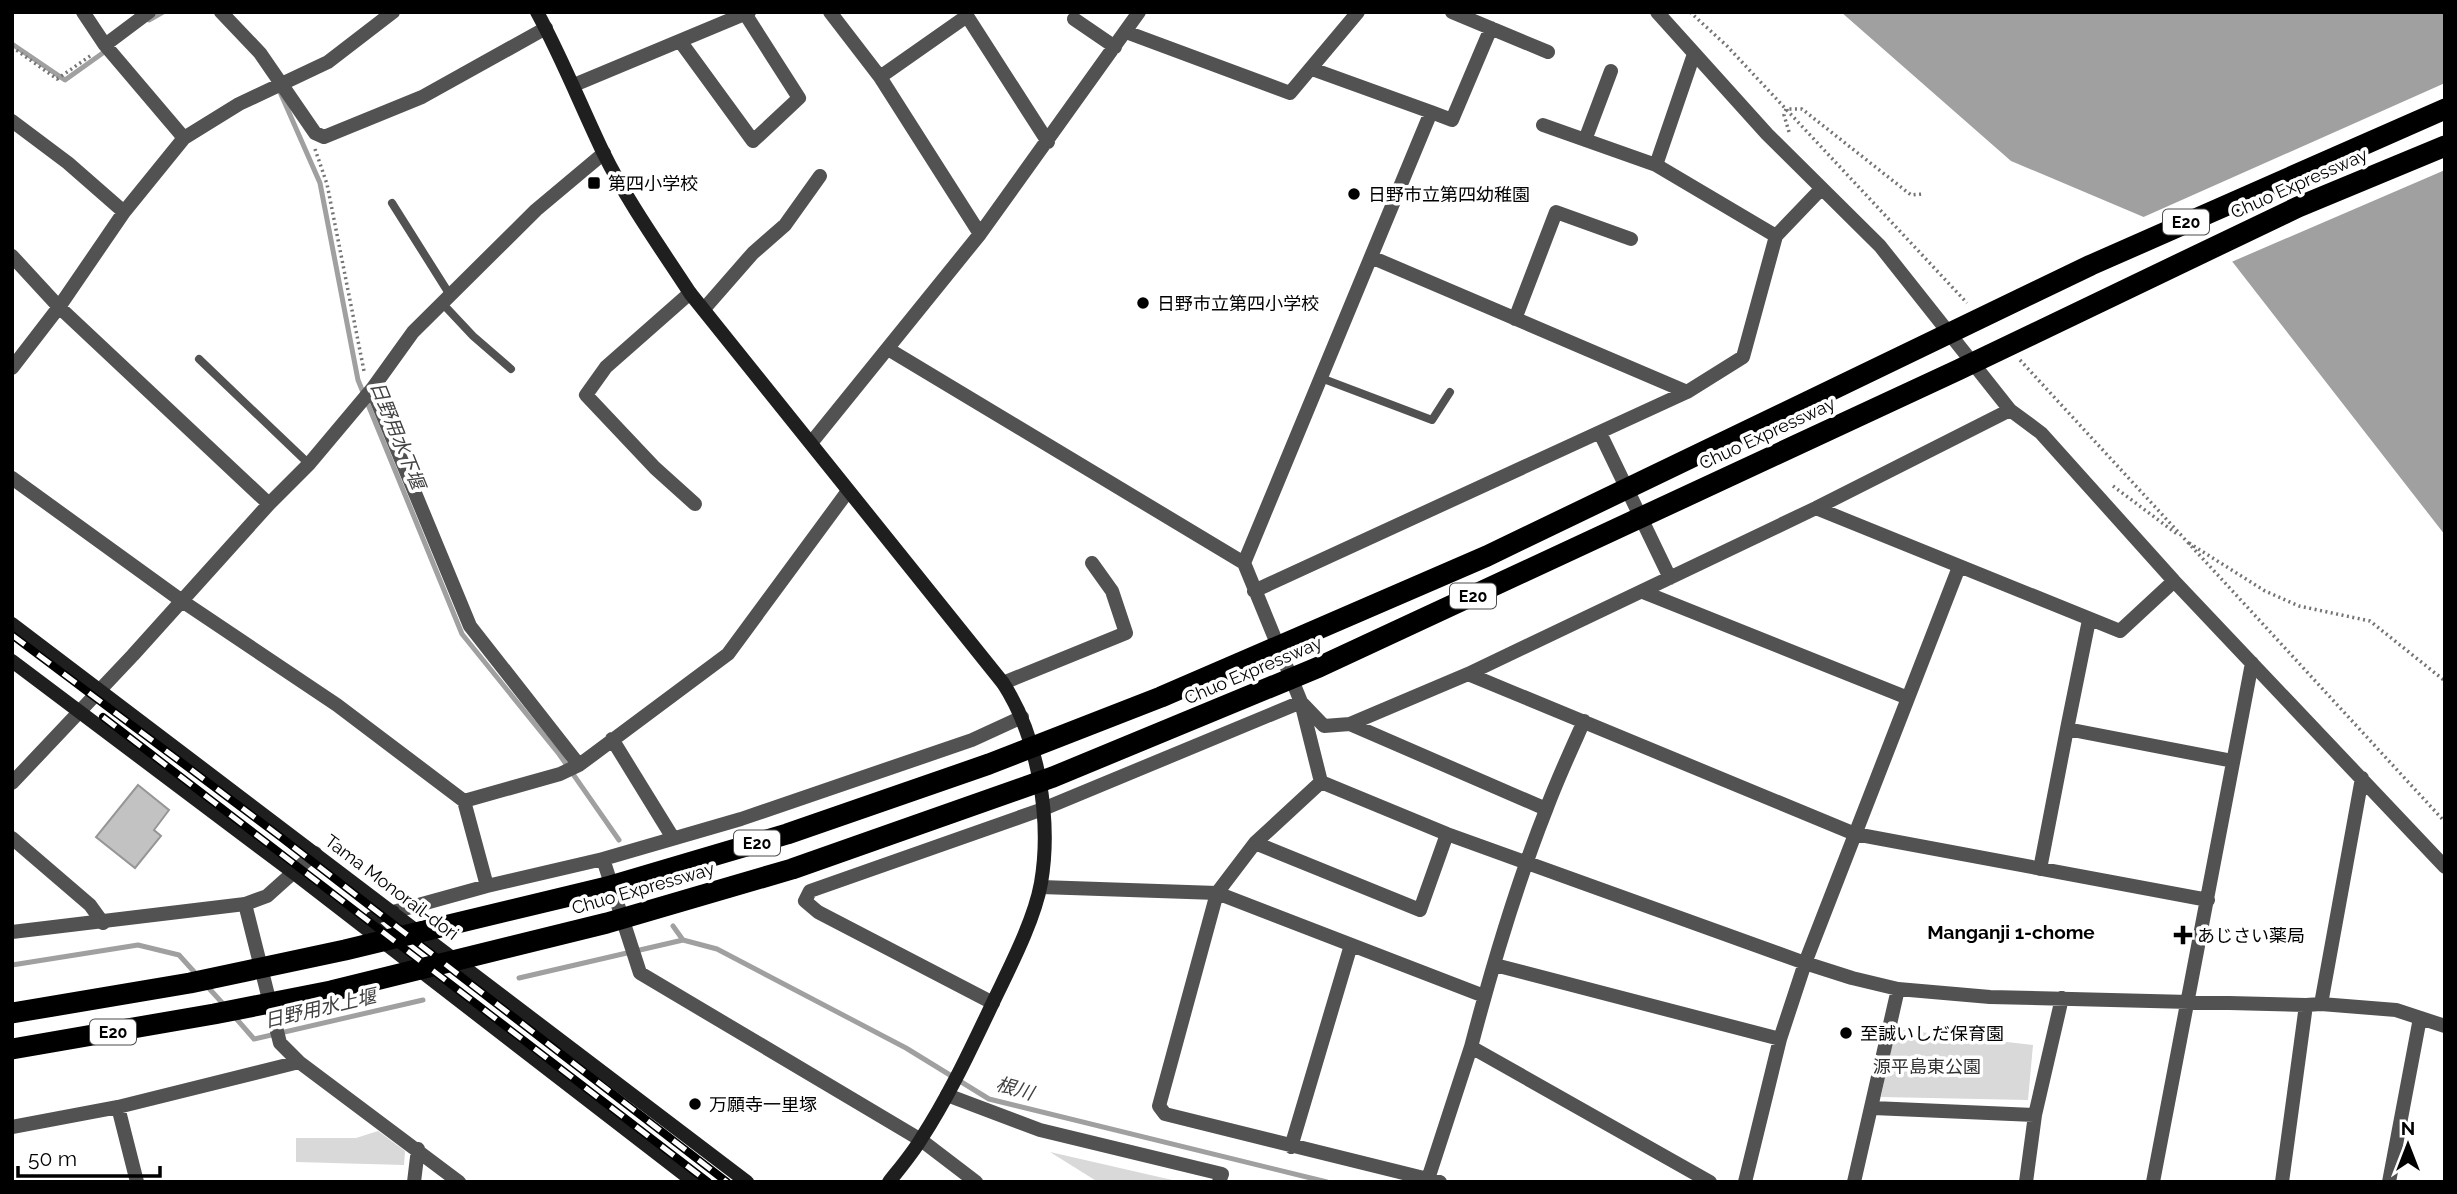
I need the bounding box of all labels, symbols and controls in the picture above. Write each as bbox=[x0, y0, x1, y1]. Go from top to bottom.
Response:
street label: Chuo Expressway bbox=[2227, 143, 2371, 223]
place label: 第四小学校 bbox=[608, 173, 698, 194]
marker: 第四小学校 bbox=[586, 175, 602, 191]
place label: 日野市立第四幼稚園 bbox=[1368, 184, 1530, 205]
marker: 日野市立第四幼稚園 bbox=[1346, 186, 1362, 202]
road number: E20 bbox=[2163, 210, 2209, 234]
place label: 日野市立第四小学校 bbox=[1157, 293, 1319, 314]
marker: 日野市立第四小学校 bbox=[1135, 295, 1151, 311]
water label: 日野用水下堰 bbox=[366, 378, 431, 495]
street label: Chuo Expressway bbox=[1696, 392, 1838, 474]
road number: E20 bbox=[1450, 583, 1496, 608]
street label: Chuo Expressway bbox=[1181, 631, 1325, 708]
street label: Tama Monorail-dori bbox=[321, 830, 463, 944]
road number: E20 bbox=[734, 830, 780, 856]
street label: Chuo Expressway bbox=[569, 858, 717, 918]
district label: Manganji 1-chome bbox=[1927, 921, 2095, 943]
place label: あじさい薬局 bbox=[2197, 925, 2305, 946]
marker: あじさい薬局 bbox=[2175, 927, 2191, 943]
water label: 日野用水上堰 bbox=[262, 984, 381, 1032]
road number: E20 bbox=[90, 1020, 136, 1044]
place label: 至誠いしだ保育園 bbox=[1860, 1023, 2004, 1044]
marker: 至誠いしだ保育園 bbox=[1838, 1025, 1854, 1041]
park label: 源平島東公園 bbox=[1873, 1056, 1981, 1077]
water label: 根川 bbox=[994, 1072, 1038, 1104]
place label: 万願寺一里塚 bbox=[709, 1094, 817, 1115]
marker: 万願寺一里塚 bbox=[687, 1096, 703, 1112]
north arrow bbox=[2373, 1110, 2443, 1180]
text: N bbox=[2401, 1117, 2415, 1139]
scale bar bbox=[18, 1134, 159, 1178]
text: 50 m bbox=[28, 1146, 77, 1171]

